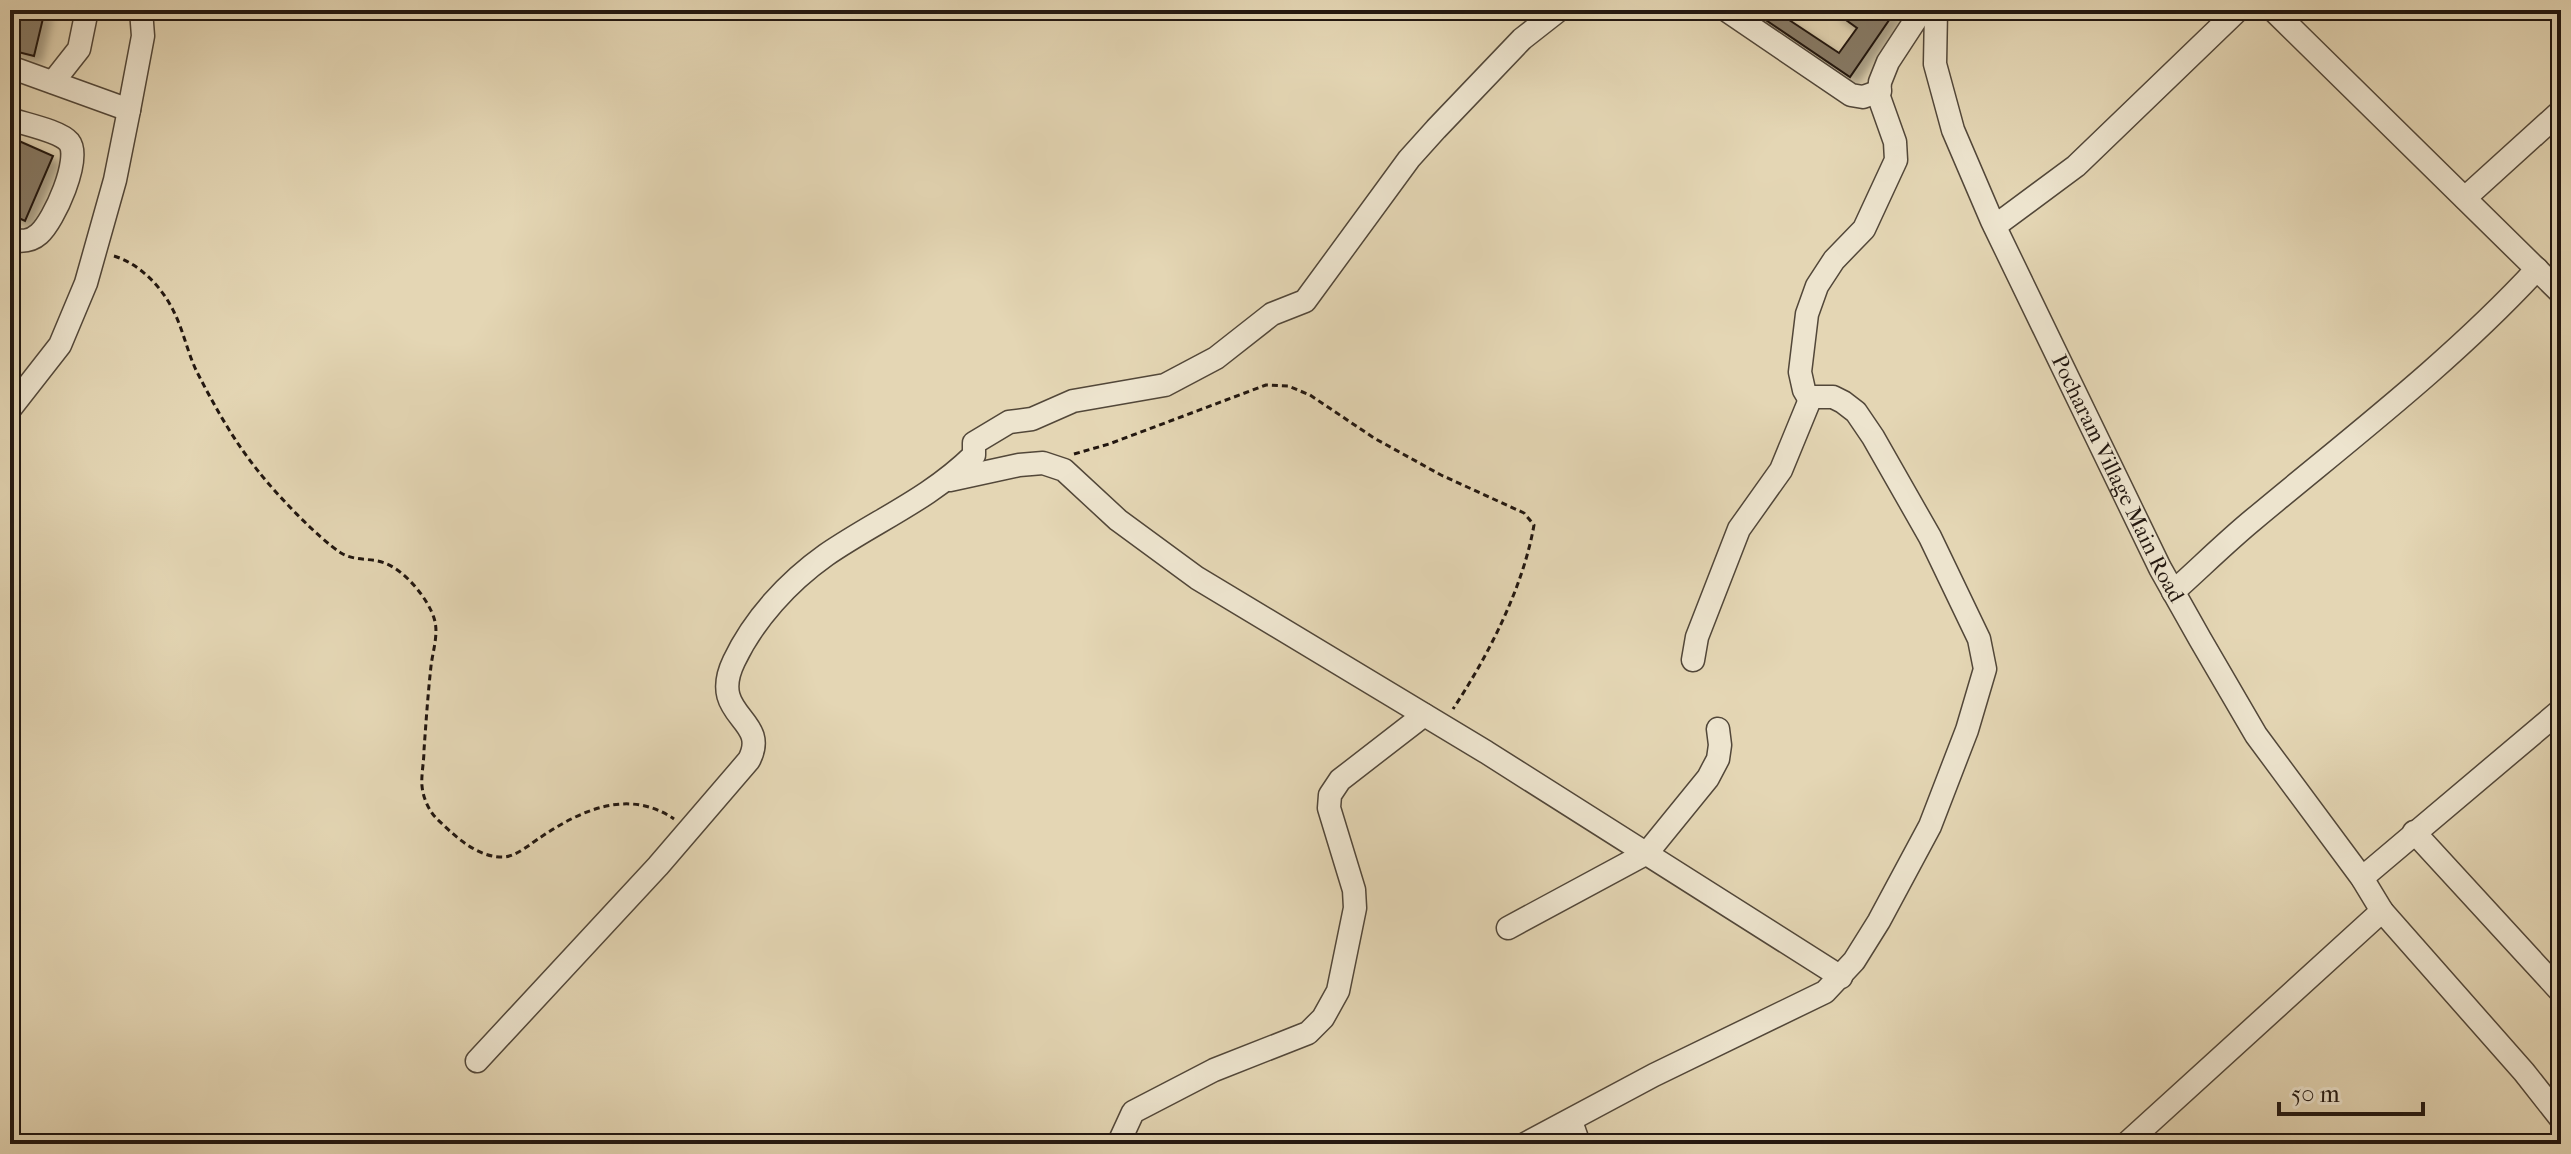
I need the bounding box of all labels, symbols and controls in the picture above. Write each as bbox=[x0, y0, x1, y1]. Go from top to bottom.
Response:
street label: Pocharam Village Main Road bbox=[2046, 351, 2190, 608]
scale bar bbox=[2279, 1066, 2423, 1116]
text: 50 m bbox=[2291, 1080, 2340, 1108]

